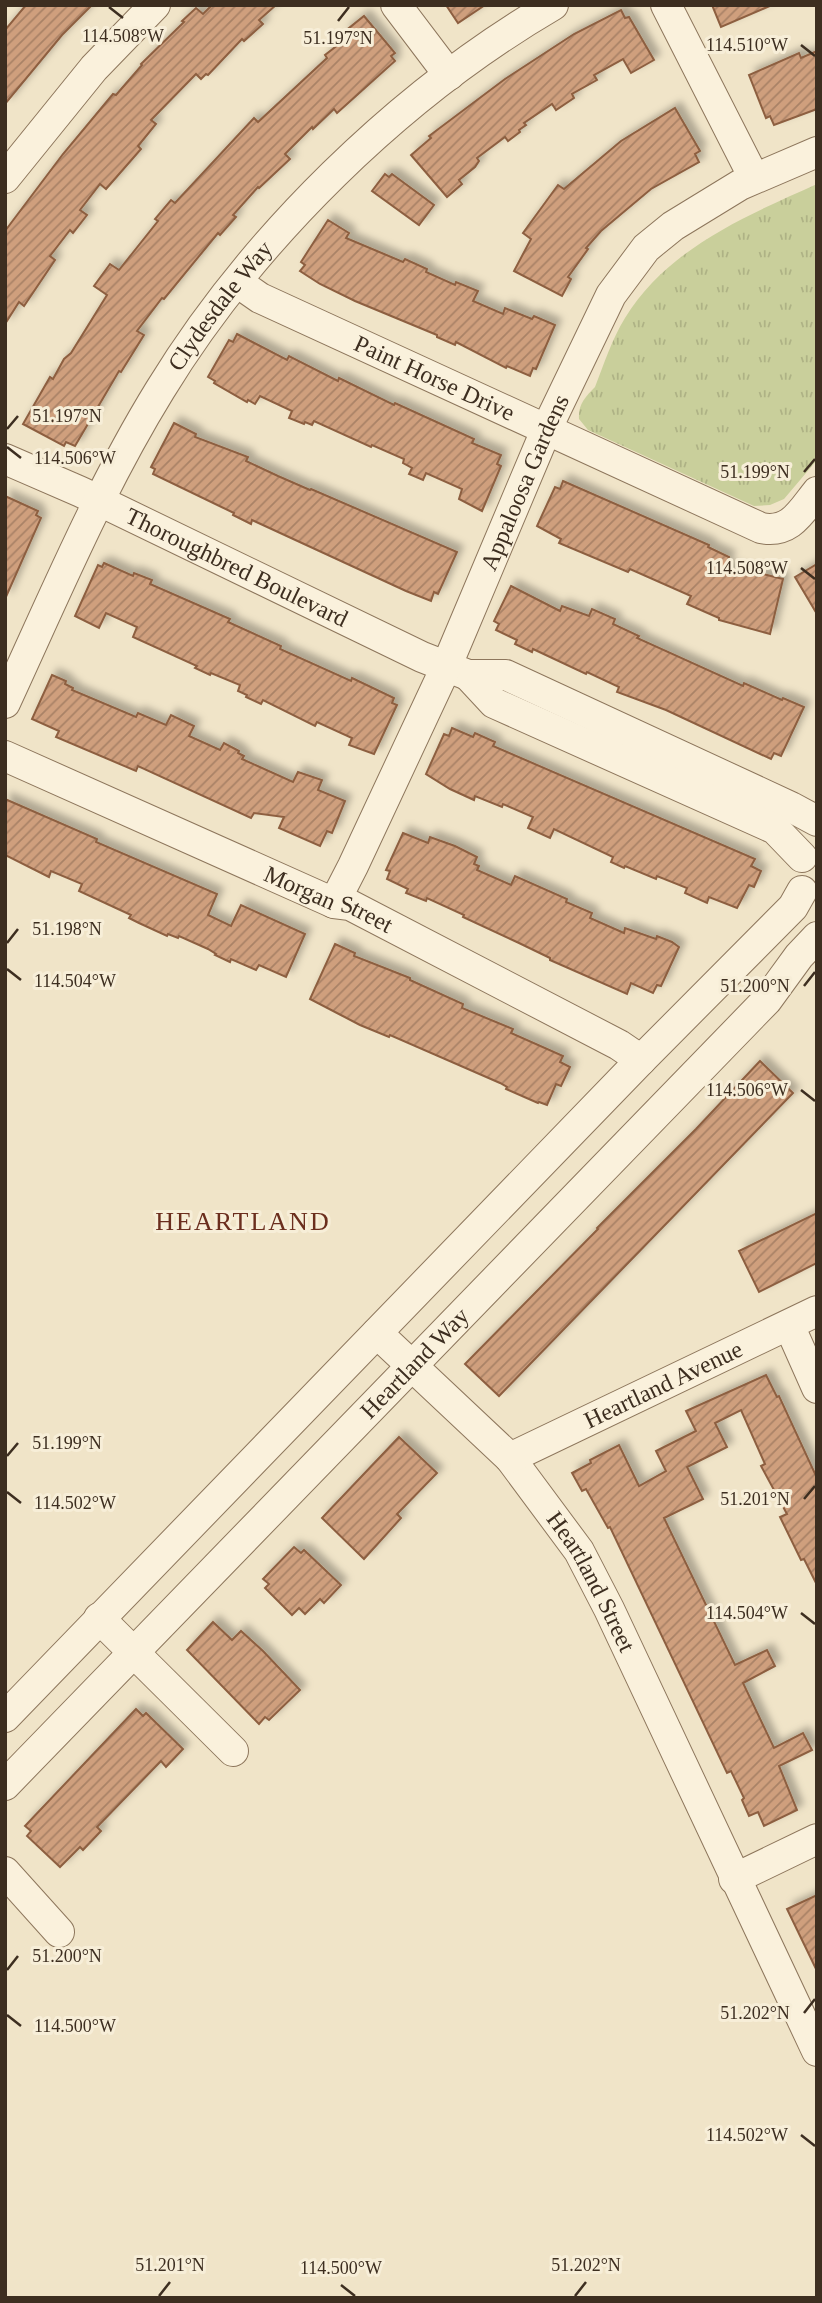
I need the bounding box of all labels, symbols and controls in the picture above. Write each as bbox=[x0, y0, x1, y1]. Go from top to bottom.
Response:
text: 114.508°W bbox=[82, 26, 164, 46]
text: 51.197°N bbox=[303, 28, 373, 48]
text: 114.510°W bbox=[706, 35, 788, 55]
street label: Clydesdale Way bbox=[163, 236, 277, 375]
street label: Paint Horse Drive bbox=[350, 330, 519, 426]
street label: Appaloosa Gardens bbox=[476, 390, 574, 574]
text: 51.197°N bbox=[32, 406, 102, 426]
text: 114.506°W bbox=[34, 448, 116, 468]
text: 51.199°N bbox=[720, 462, 790, 482]
street label: Thoroughbred Boulevard bbox=[122, 503, 352, 632]
text: 114.508°W bbox=[706, 558, 788, 578]
street label: Morgan Street bbox=[260, 860, 397, 938]
text: 51.198°N bbox=[32, 919, 102, 939]
text: 114.504°W bbox=[34, 971, 116, 991]
text: 51.200°N bbox=[720, 976, 790, 996]
text: 114.506°W bbox=[706, 1080, 788, 1100]
district label: HEARTLAND bbox=[155, 1207, 331, 1236]
street label: Heartland Way bbox=[355, 1303, 474, 1424]
street label: Heartland Avenue bbox=[580, 1336, 747, 1433]
text: 51.199°N bbox=[32, 1433, 102, 1453]
text: 51.201°N bbox=[720, 1489, 790, 1509]
text: 114.502°W bbox=[34, 1493, 116, 1513]
street label: Heartland Street bbox=[541, 1507, 640, 1656]
text: 114.504°W bbox=[706, 1603, 788, 1623]
text: 51.200°N bbox=[32, 1946, 102, 1966]
text: 51.202°N bbox=[720, 2003, 790, 2023]
text: 114.500°W bbox=[34, 2016, 116, 2036]
text: 114.502°W bbox=[706, 2125, 788, 2145]
text: 51.201°N bbox=[135, 2255, 205, 2275]
text: 51.202°N bbox=[551, 2255, 621, 2275]
text: 114.500°W bbox=[300, 2258, 382, 2278]

